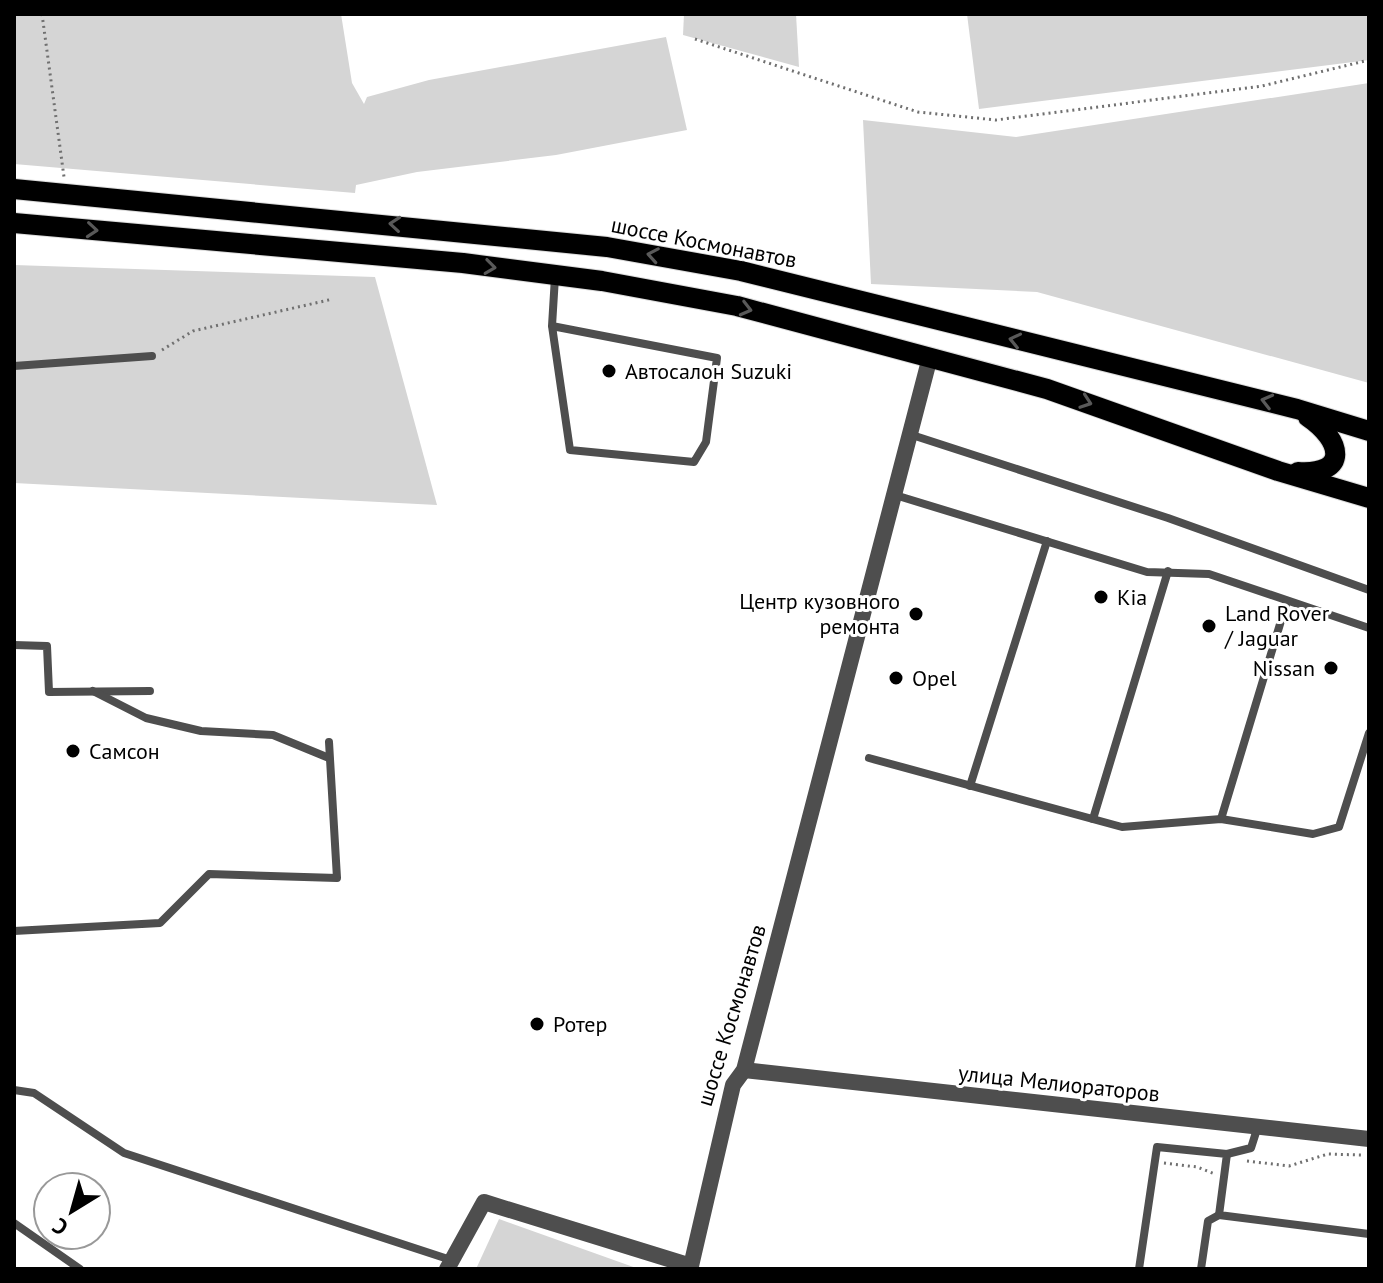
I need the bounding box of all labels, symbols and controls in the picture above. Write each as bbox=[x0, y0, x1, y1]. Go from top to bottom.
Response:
street label: шоссе Космонавтов bbox=[609, 210, 799, 274]
one-way arrow bbox=[388, 216, 401, 233]
one-way arrow bbox=[86, 222, 99, 239]
one-way arrow bbox=[646, 247, 659, 264]
one-way arrow bbox=[484, 258, 497, 275]
one-way arrow bbox=[739, 299, 753, 316]
one-way arrow bbox=[1008, 332, 1022, 349]
place label: Автосалон Suzuki bbox=[625, 357, 792, 385]
marker: Автосалон Suzuki bbox=[600, 362, 618, 380]
one-way arrow bbox=[1078, 392, 1092, 408]
one-way arrow bbox=[1261, 394, 1275, 411]
place label: Kia bbox=[1117, 583, 1147, 611]
place label: Центр кузовного ремонта bbox=[739, 587, 900, 640]
marker: Kia bbox=[1092, 588, 1110, 606]
place label: Land Rover / Jaguar bbox=[1224, 599, 1330, 652]
marker: Центр кузовного ремонта bbox=[907, 605, 925, 623]
marker: Land Rover / Jaguar bbox=[1200, 617, 1218, 635]
place label: Nissan bbox=[1253, 654, 1315, 682]
marker: Nissan bbox=[1322, 659, 1340, 677]
place label: Opel bbox=[912, 664, 957, 692]
marker: Opel bbox=[887, 669, 905, 687]
place label: Самсон bbox=[89, 737, 160, 765]
marker: Самсон bbox=[64, 742, 82, 760]
street label: шоссе Космонавтов bbox=[690, 921, 772, 1109]
place label: Ротер bbox=[553, 1010, 607, 1038]
marker: Ротер bbox=[528, 1015, 546, 1033]
street label: улица Мелиораторов bbox=[957, 1058, 1161, 1108]
north arrow bbox=[32, 1171, 112, 1251]
text: С bbox=[47, 1212, 73, 1242]

